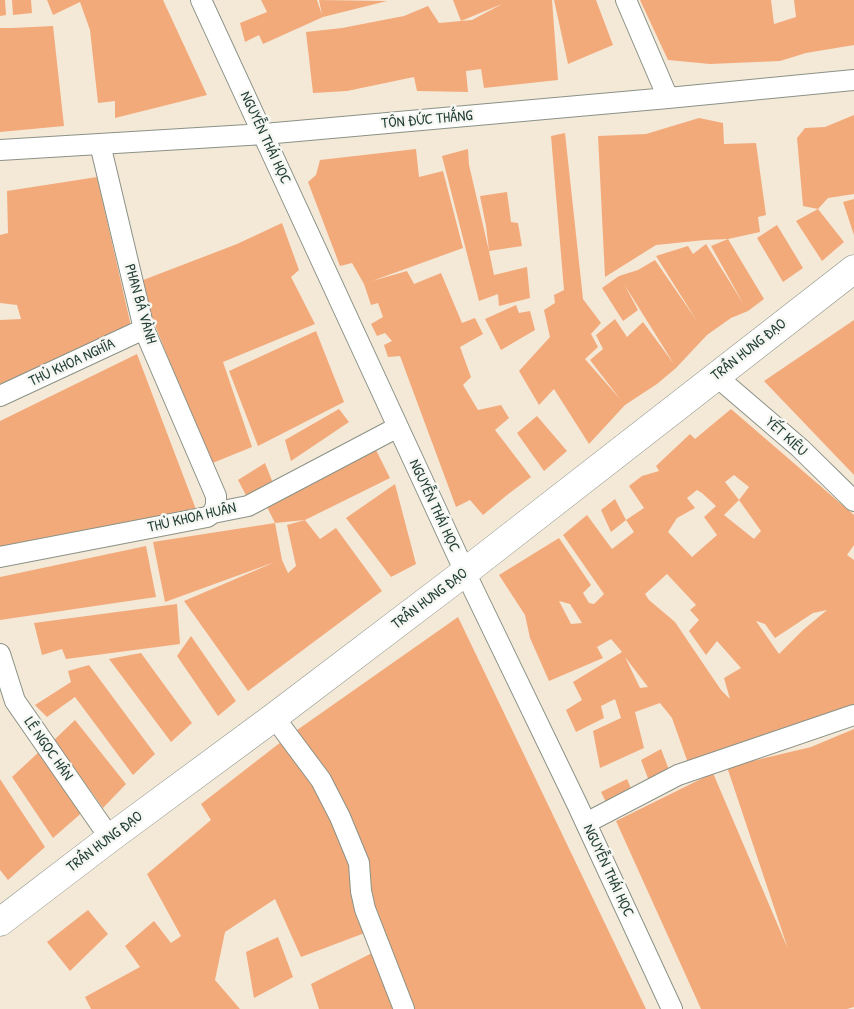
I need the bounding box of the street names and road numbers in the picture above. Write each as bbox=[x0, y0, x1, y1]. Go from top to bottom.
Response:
street label: NGUYỄN THÁI HỌC bbox=[236, 89, 294, 187]
street label: TÔN ĐỨC THẮNG bbox=[381, 107, 473, 133]
street label: PHAN BÁ VÀNH bbox=[120, 262, 160, 346]
street label: TRẦN HƯNG ĐẠO bbox=[708, 315, 790, 385]
street label: THỦ KHOA NGHĨA bbox=[26, 335, 118, 391]
street label: YẾT KIÊU bbox=[761, 414, 811, 460]
street label: NGUYỄN THÁI HỌC bbox=[405, 457, 463, 555]
street label: THỦ KHOA HUÂN bbox=[146, 499, 238, 537]
street label: TRẦN HƯNG ĐẠO bbox=[388, 565, 472, 633]
street label: LÊ NGỌC HÂN bbox=[20, 714, 76, 784]
street label: TRẦN HƯNG ĐẠO bbox=[63, 808, 147, 876]
street label: NGUYỄN THÁI HỌC bbox=[579, 822, 637, 920]

